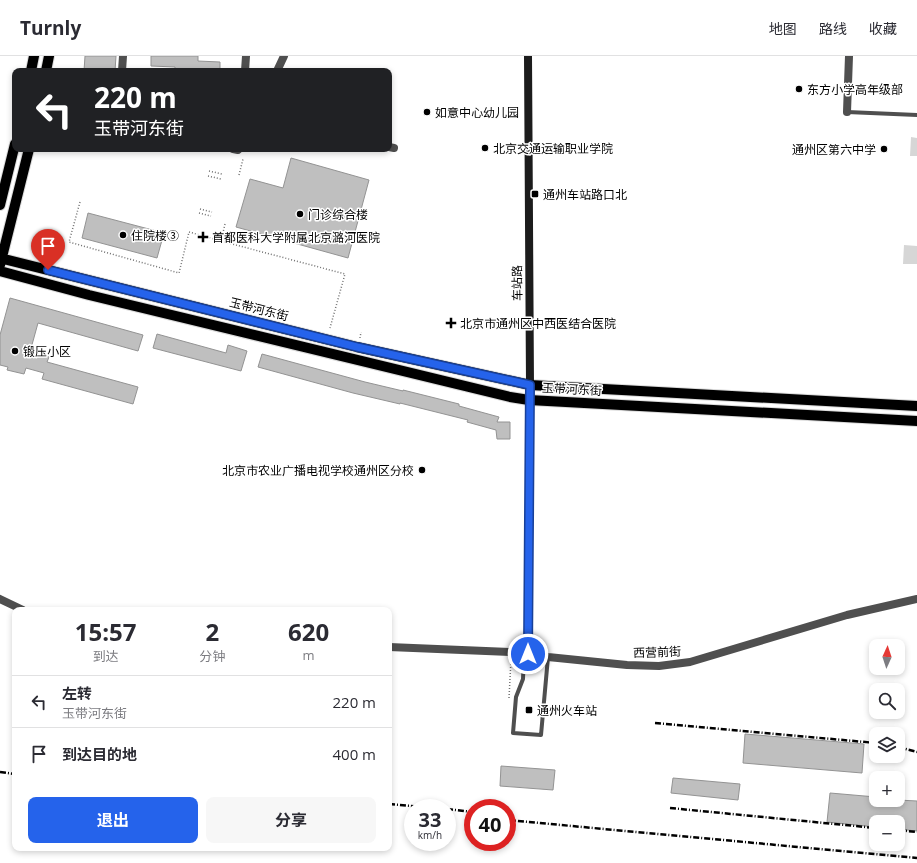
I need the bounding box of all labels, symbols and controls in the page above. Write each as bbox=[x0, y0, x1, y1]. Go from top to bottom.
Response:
text: Turnly bbox=[20, 15, 81, 41]
text: 地图 bbox=[769, 19, 797, 38]
text: 路线 bbox=[819, 19, 847, 38]
text: 收藏 bbox=[869, 19, 897, 38]
text: 220 m bbox=[94, 78, 177, 116]
place label: 东方小学高年级部 bbox=[807, 81, 903, 98]
icon: left bbox=[28, 84, 80, 136]
marker: 东方小学高年级部 bbox=[794, 84, 804, 94]
place label: 如意中心幼儿园 bbox=[435, 104, 519, 121]
marker: 如意中心幼儿园 bbox=[422, 107, 432, 117]
text: 玉带河东街 bbox=[94, 116, 184, 140]
place label: 北京交通运输职业学院 bbox=[493, 140, 613, 157]
place label: 通州区第六中学 bbox=[792, 141, 876, 158]
marker: 北京交通运输职业学院 bbox=[480, 143, 490, 153]
marker: 通州区第六中学 bbox=[879, 144, 889, 154]
place label: 通州车站路口北 bbox=[543, 186, 627, 203]
marker: 通州车站路口北 bbox=[530, 189, 540, 199]
place label: 门诊综合楼 bbox=[308, 206, 368, 223]
marker: 门诊综合楼 bbox=[295, 209, 305, 219]
place label: 住院楼③ bbox=[131, 227, 179, 244]
pin bbox=[31, 229, 65, 270]
place label: 首都医科大学附属北京潞河医院 bbox=[212, 229, 380, 246]
marker: 住院楼③ bbox=[118, 230, 128, 240]
marker: 首都医科大学附属北京潞河医院 bbox=[197, 231, 209, 243]
icon: arrive bbox=[37, 235, 59, 257]
street label: 车站路 bbox=[508, 265, 526, 301]
street label: 玉带河东街 bbox=[228, 293, 290, 325]
place label: 北京市通州区中西医结合医院 bbox=[460, 315, 616, 332]
marker: 北京市通州区中西医结合医院 bbox=[445, 317, 457, 329]
place label: 锻压小区 bbox=[23, 343, 71, 360]
marker: 锻压小区 bbox=[10, 346, 20, 356]
street label: 玉带河东街 bbox=[542, 379, 602, 399]
place label: 北京市农业广播电视学校通州区分校 bbox=[222, 462, 414, 479]
marker: 北京市农业广播电视学校通州区分校 bbox=[417, 465, 427, 475]
text: 15:57 bbox=[75, 615, 137, 648]
text: 2 bbox=[205, 615, 219, 648]
text: 620 bbox=[288, 615, 329, 648]
position arrow bbox=[507, 633, 549, 675]
north arrow bbox=[869, 639, 905, 675]
map controls bbox=[869, 639, 905, 851]
street label: 西营前街 bbox=[633, 643, 681, 661]
text: m bbox=[303, 646, 315, 664]
text: 到达 bbox=[93, 647, 119, 665]
text: 分钟 bbox=[199, 647, 225, 665]
text: 左转 bbox=[62, 683, 92, 703]
button: search bbox=[869, 683, 905, 719]
icon: left bbox=[28, 691, 50, 713]
text: 220 m bbox=[332, 692, 376, 712]
place label: 通州火车站 bbox=[537, 702, 597, 719]
text: 玉带河东街 bbox=[62, 704, 127, 722]
marker: 通州火车站 bbox=[524, 705, 534, 715]
button: layers bbox=[869, 727, 905, 763]
icon: arrive bbox=[28, 743, 50, 765]
text: 到达目的地 bbox=[62, 744, 137, 764]
text: 400 m bbox=[332, 744, 376, 764]
button: + bbox=[869, 771, 905, 807]
button: 退出 bbox=[28, 797, 198, 843]
button: 分享 bbox=[206, 797, 376, 843]
speed limit sign: 40 bbox=[464, 799, 516, 851]
text: 33 bbox=[419, 806, 441, 833]
button: − bbox=[869, 815, 905, 851]
text: km/h bbox=[418, 828, 442, 842]

